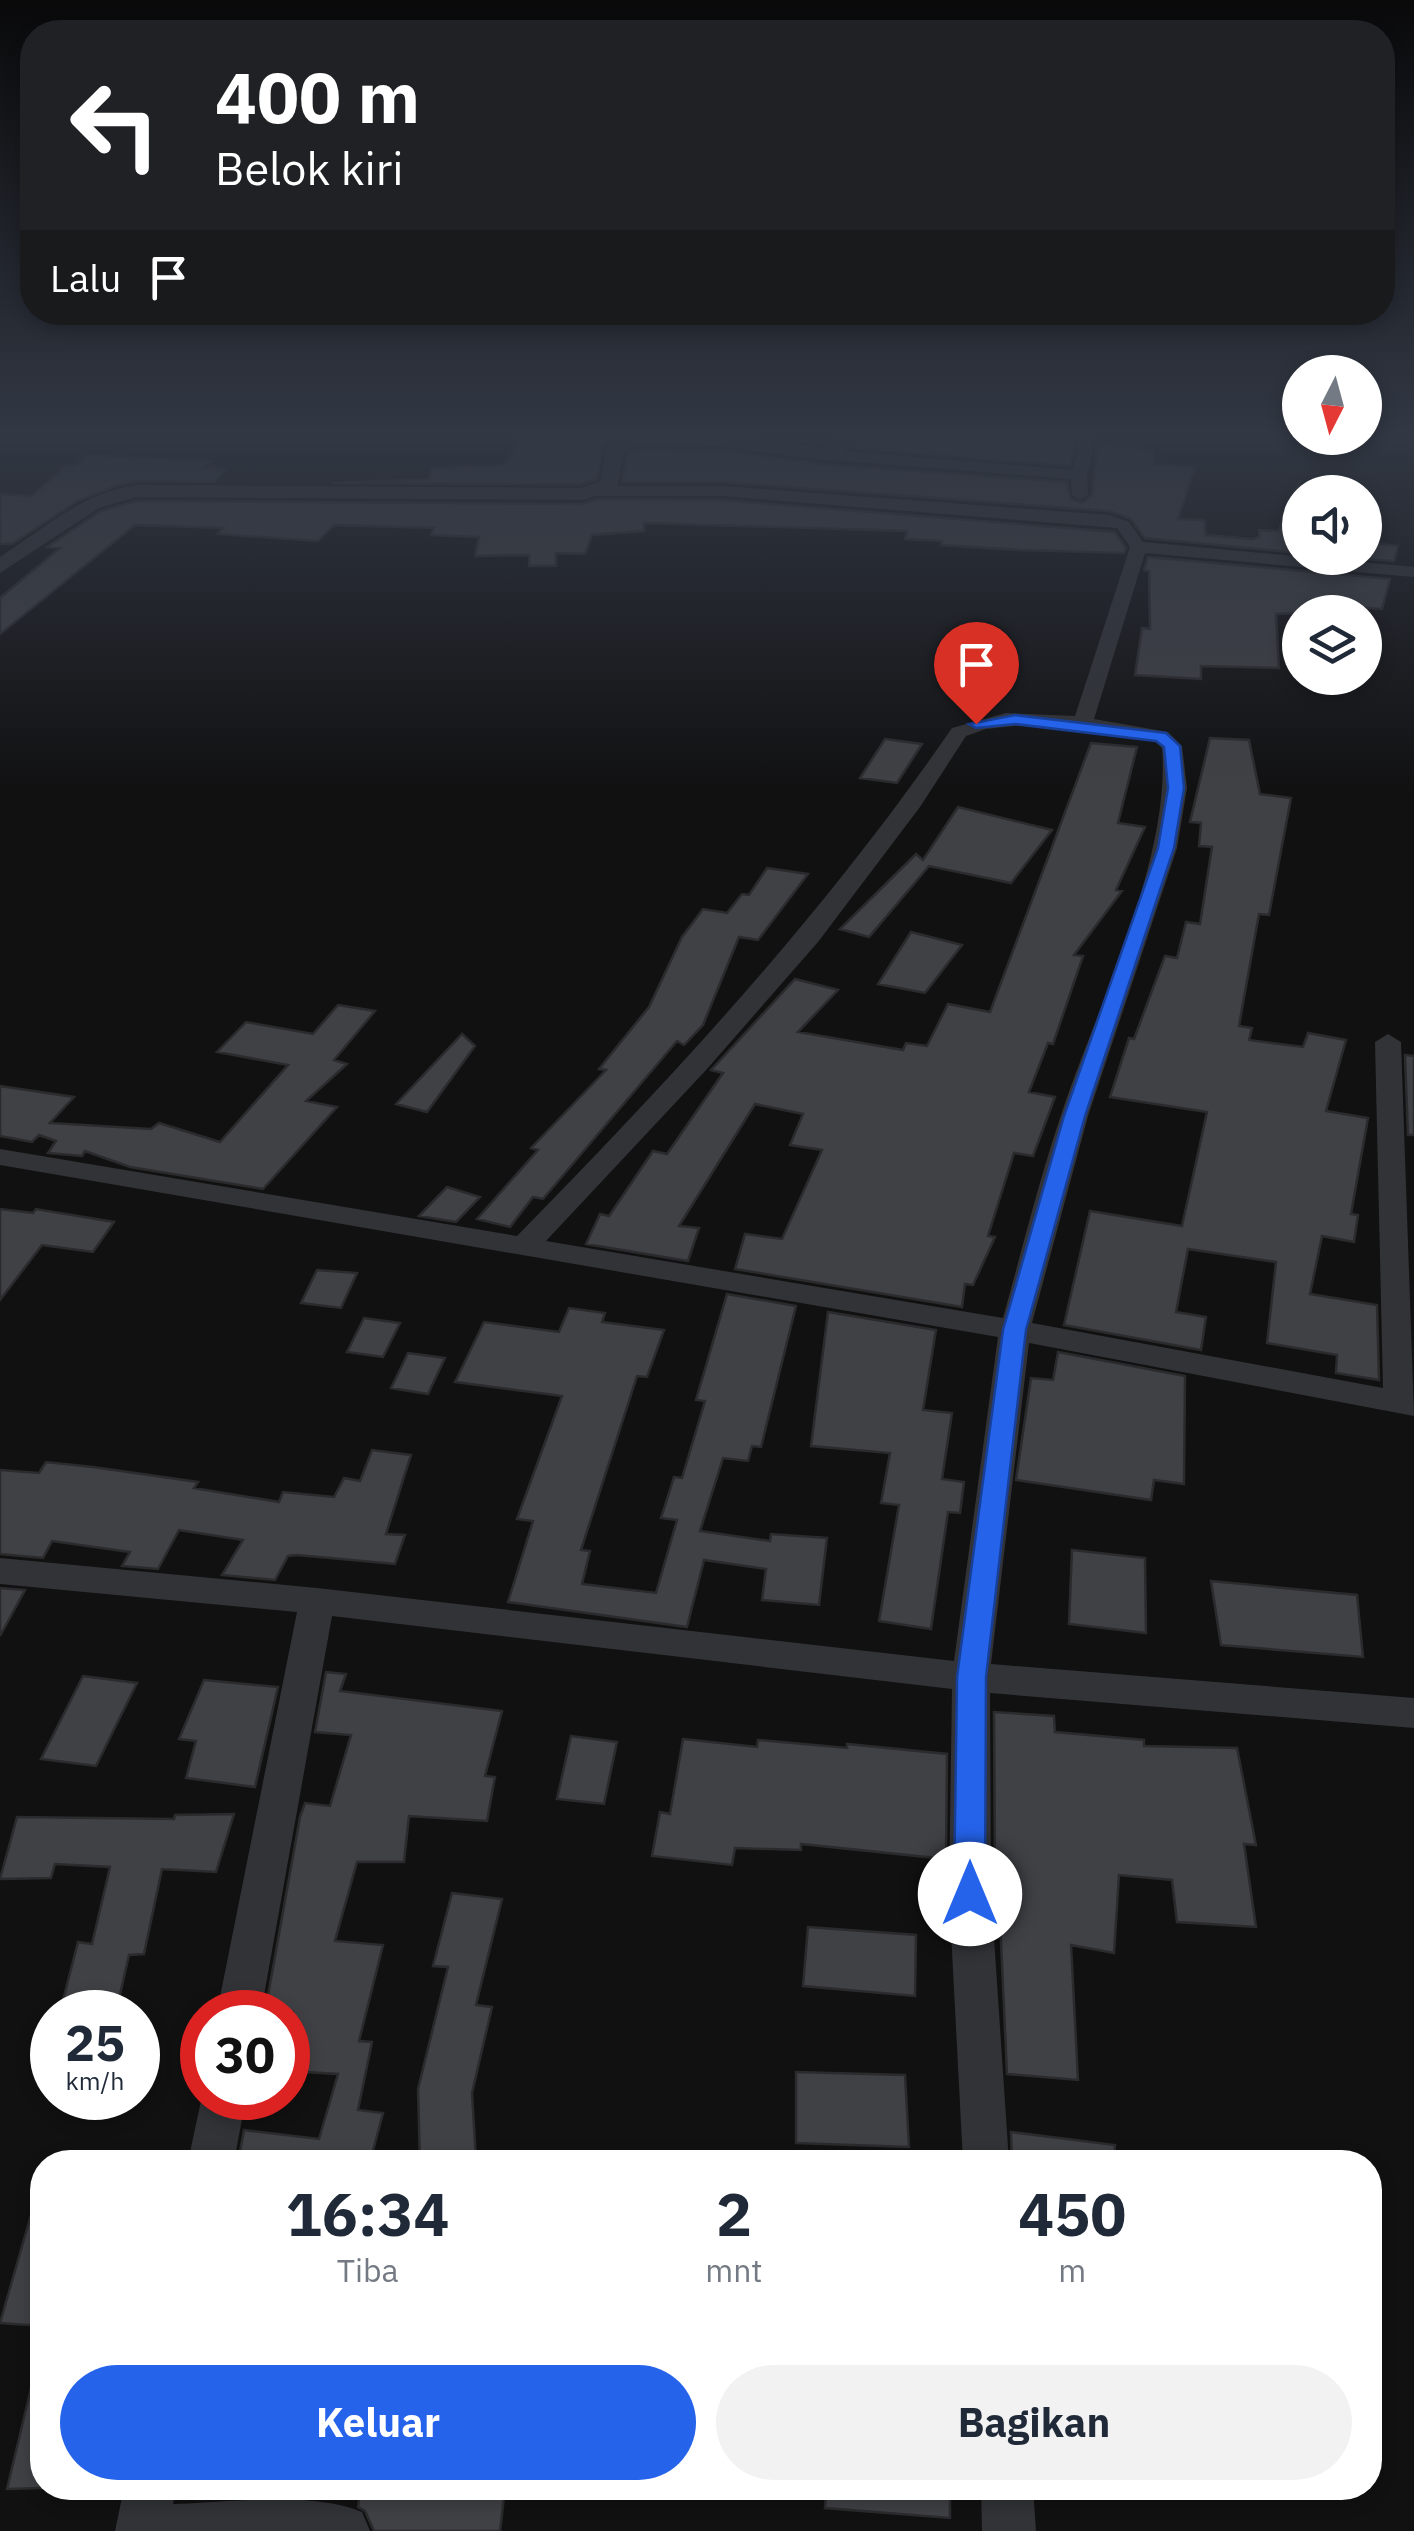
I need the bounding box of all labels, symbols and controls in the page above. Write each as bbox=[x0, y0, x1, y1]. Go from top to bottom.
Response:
text: 400 m bbox=[215, 51, 420, 142]
icon: left bbox=[50, 60, 180, 190]
text: Belok kiri bbox=[215, 139, 404, 197]
icon: arrive bbox=[141, 250, 196, 305]
text: Lalu bbox=[50, 253, 121, 302]
north arrow bbox=[1282, 355, 1382, 455]
map controls bbox=[1282, 355, 1382, 695]
button: sound bbox=[1282, 475, 1382, 575]
button: layers bbox=[1282, 595, 1382, 695]
pin bbox=[934, 622, 1019, 725]
icon: arrive bbox=[949, 637, 1004, 692]
position arrow bbox=[918, 1842, 1022, 1946]
speed limit sign: 30 bbox=[180, 1990, 310, 2120]
text: 25 bbox=[65, 2010, 125, 2075]
text: km/h bbox=[66, 2064, 124, 2097]
text: 16:34 bbox=[286, 2174, 450, 2253]
text: 2 bbox=[716, 2174, 752, 2253]
text: 450 bbox=[1018, 2174, 1126, 2253]
text: Tiba bbox=[337, 2249, 399, 2291]
text: mnt bbox=[705, 2249, 763, 2291]
text: m bbox=[1058, 2249, 1086, 2291]
button: Keluar bbox=[60, 2365, 696, 2480]
button: Bagikan bbox=[716, 2365, 1352, 2480]

